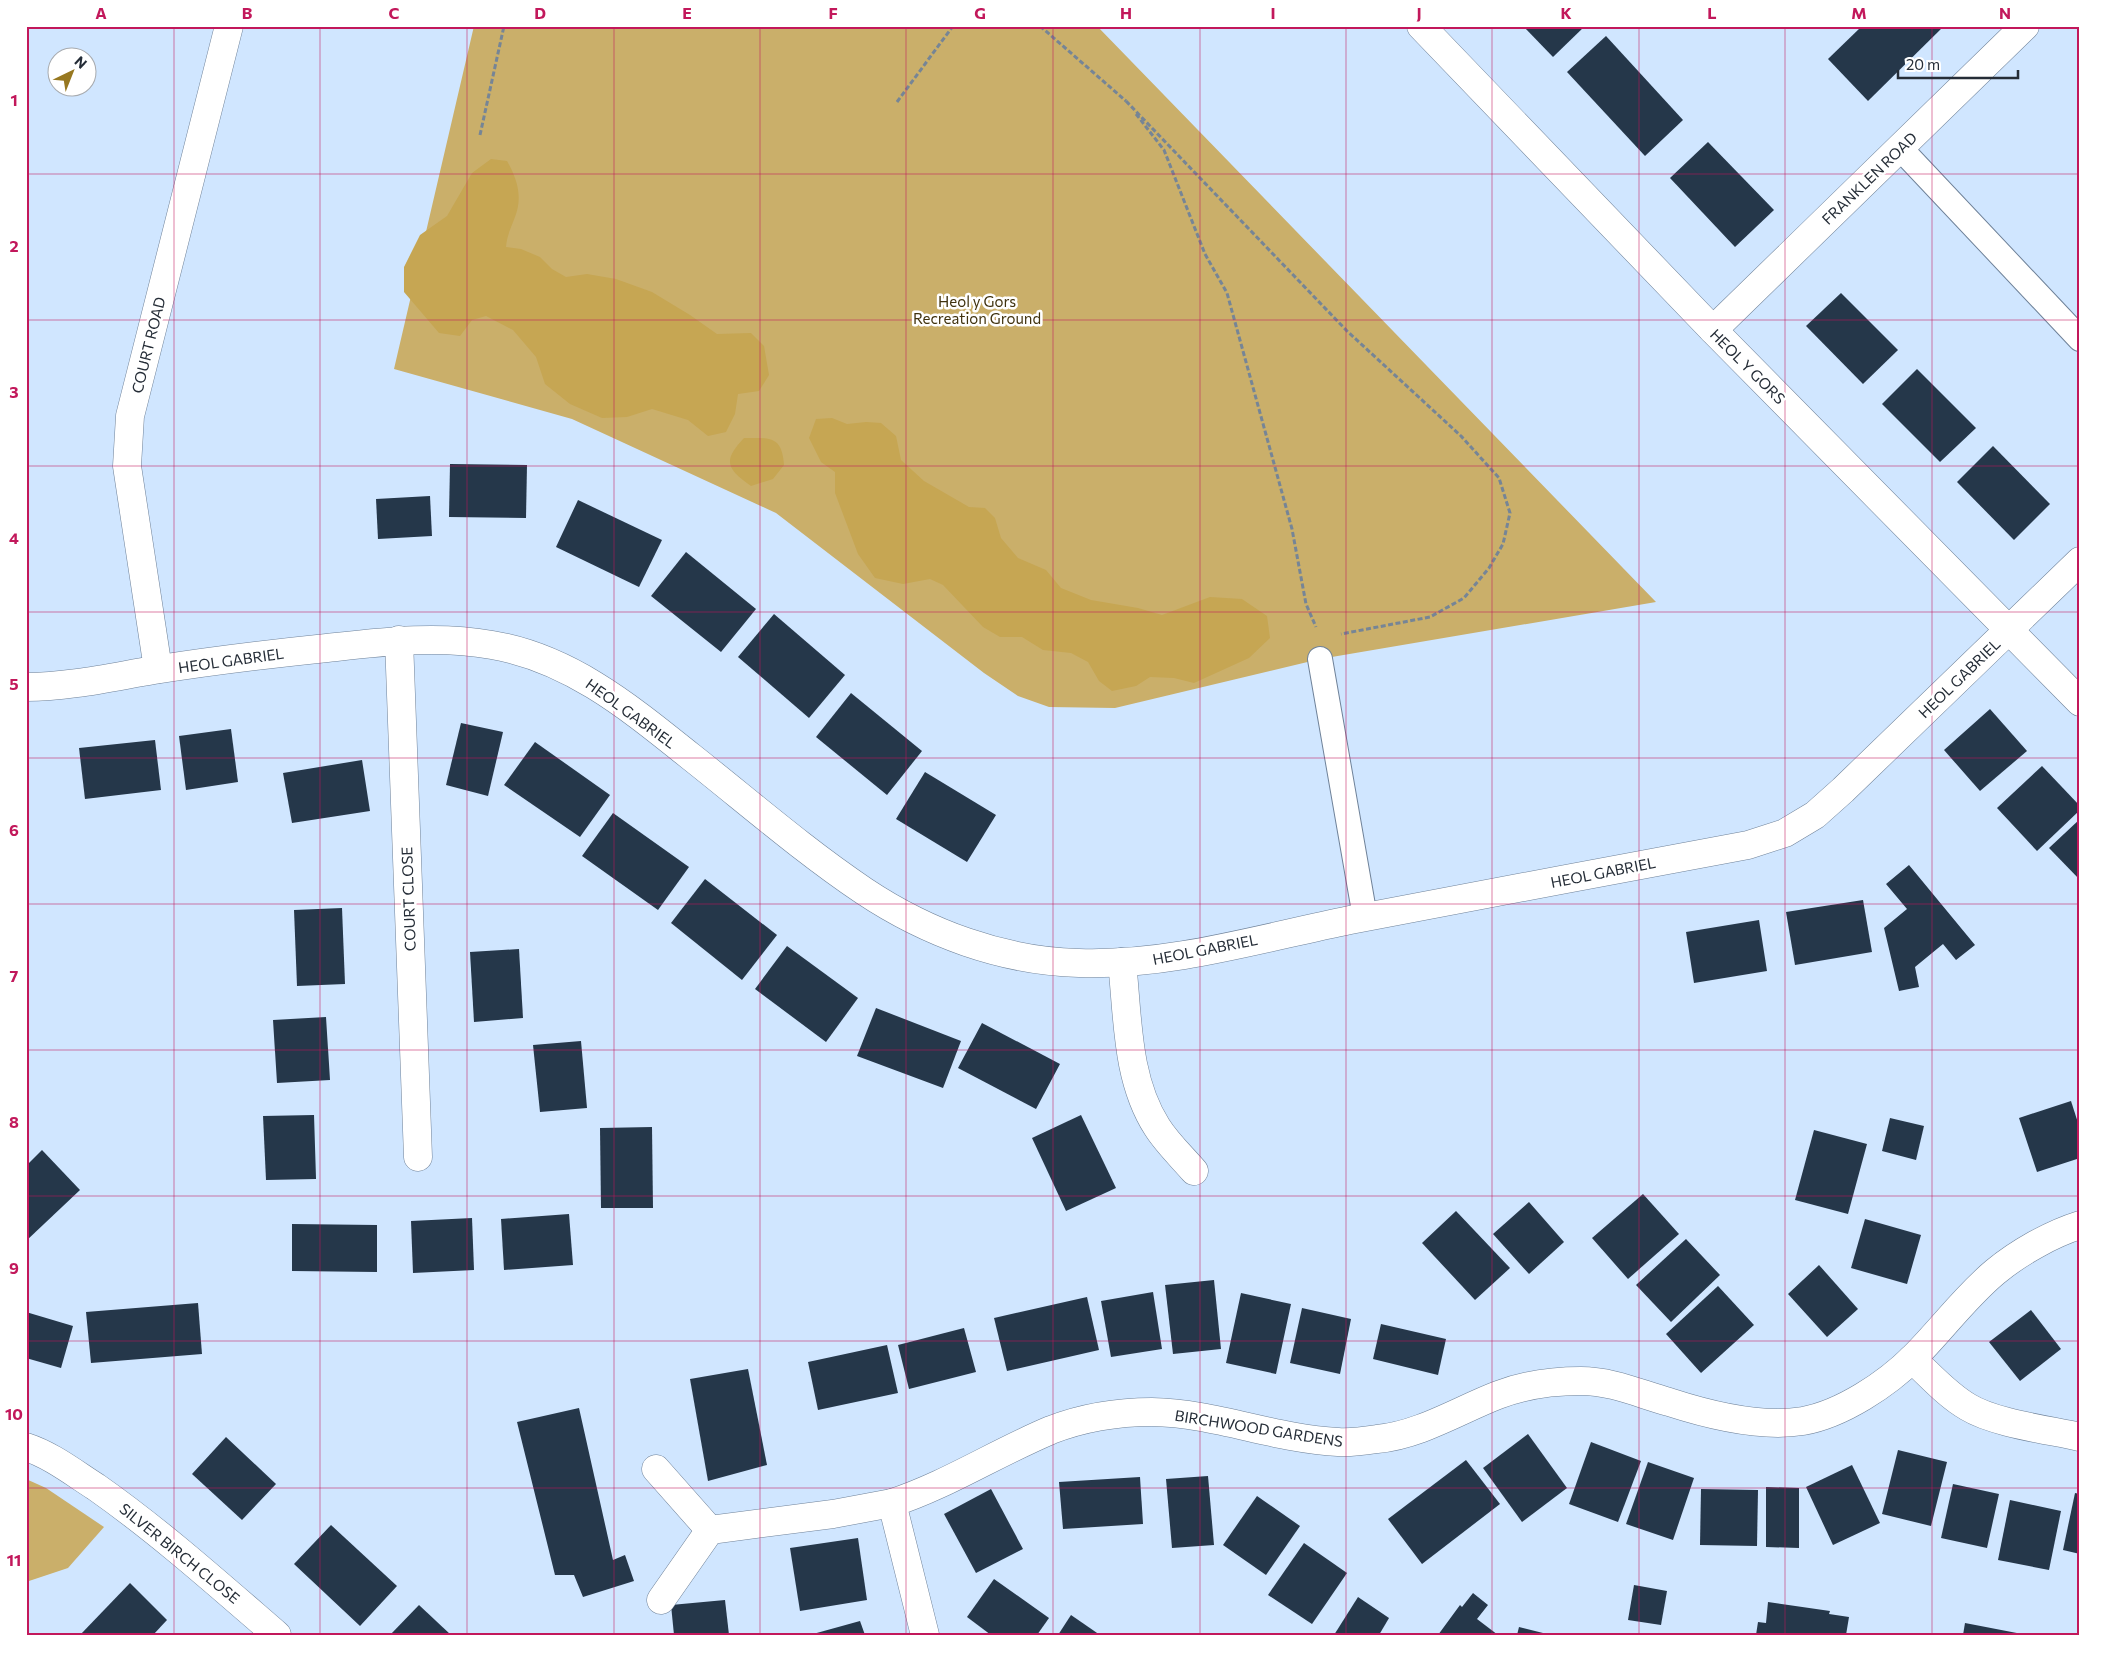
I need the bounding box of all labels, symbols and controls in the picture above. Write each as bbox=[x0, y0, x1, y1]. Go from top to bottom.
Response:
text: A bbox=[95, 3, 107, 22]
text: B bbox=[242, 3, 253, 22]
text: C bbox=[389, 3, 400, 22]
text: D bbox=[534, 3, 546, 22]
text: E bbox=[682, 3, 692, 22]
text: F bbox=[828, 3, 838, 22]
text: G bbox=[974, 3, 986, 22]
text: H bbox=[1120, 3, 1132, 22]
text: I bbox=[1270, 3, 1276, 22]
text: J bbox=[1416, 3, 1422, 22]
text: K bbox=[1560, 3, 1572, 22]
text: L bbox=[1707, 3, 1717, 22]
text: M bbox=[1851, 3, 1867, 22]
text: N bbox=[1999, 3, 2011, 22]
north arrow bbox=[48, 48, 98, 98]
scale bar bbox=[1898, 48, 2018, 80]
text: N bbox=[72, 52, 91, 72]
text: 20 m bbox=[1906, 55, 1940, 73]
text: 1 bbox=[10, 90, 18, 109]
street label: FRANKLEN ROAD bbox=[1818, 128, 1920, 228]
text: 2 bbox=[9, 236, 19, 255]
park label: Heol y Gors Recreation Ground bbox=[913, 292, 1041, 327]
street label: COURT ROAD bbox=[127, 295, 169, 395]
street label: HEOL Y GORS bbox=[1707, 325, 1789, 407]
text: 3 bbox=[9, 382, 19, 401]
text: 4 bbox=[9, 528, 19, 547]
street label: HEOL GABRIEL bbox=[1914, 634, 2004, 722]
street label: HEOL GABRIEL bbox=[177, 644, 285, 676]
text: 5 bbox=[9, 674, 19, 693]
street label: HEOL GABRIEL bbox=[583, 674, 680, 752]
text: 6 bbox=[9, 820, 19, 839]
street label: COURT CLOSE bbox=[397, 846, 419, 951]
street label: HEOL GABRIEL bbox=[1549, 853, 1657, 891]
street label: HEOL GABRIEL bbox=[1151, 930, 1259, 968]
text: 7 bbox=[10, 966, 19, 985]
text: 8 bbox=[9, 1112, 19, 1131]
text: 9 bbox=[9, 1258, 19, 1277]
text: 10 bbox=[5, 1404, 23, 1423]
street label: BIRCHWOOD GARDENS bbox=[1174, 1406, 1345, 1450]
street label: SILVER BIRCH CLOSE bbox=[116, 1499, 244, 1607]
text: 11 bbox=[7, 1550, 21, 1569]

